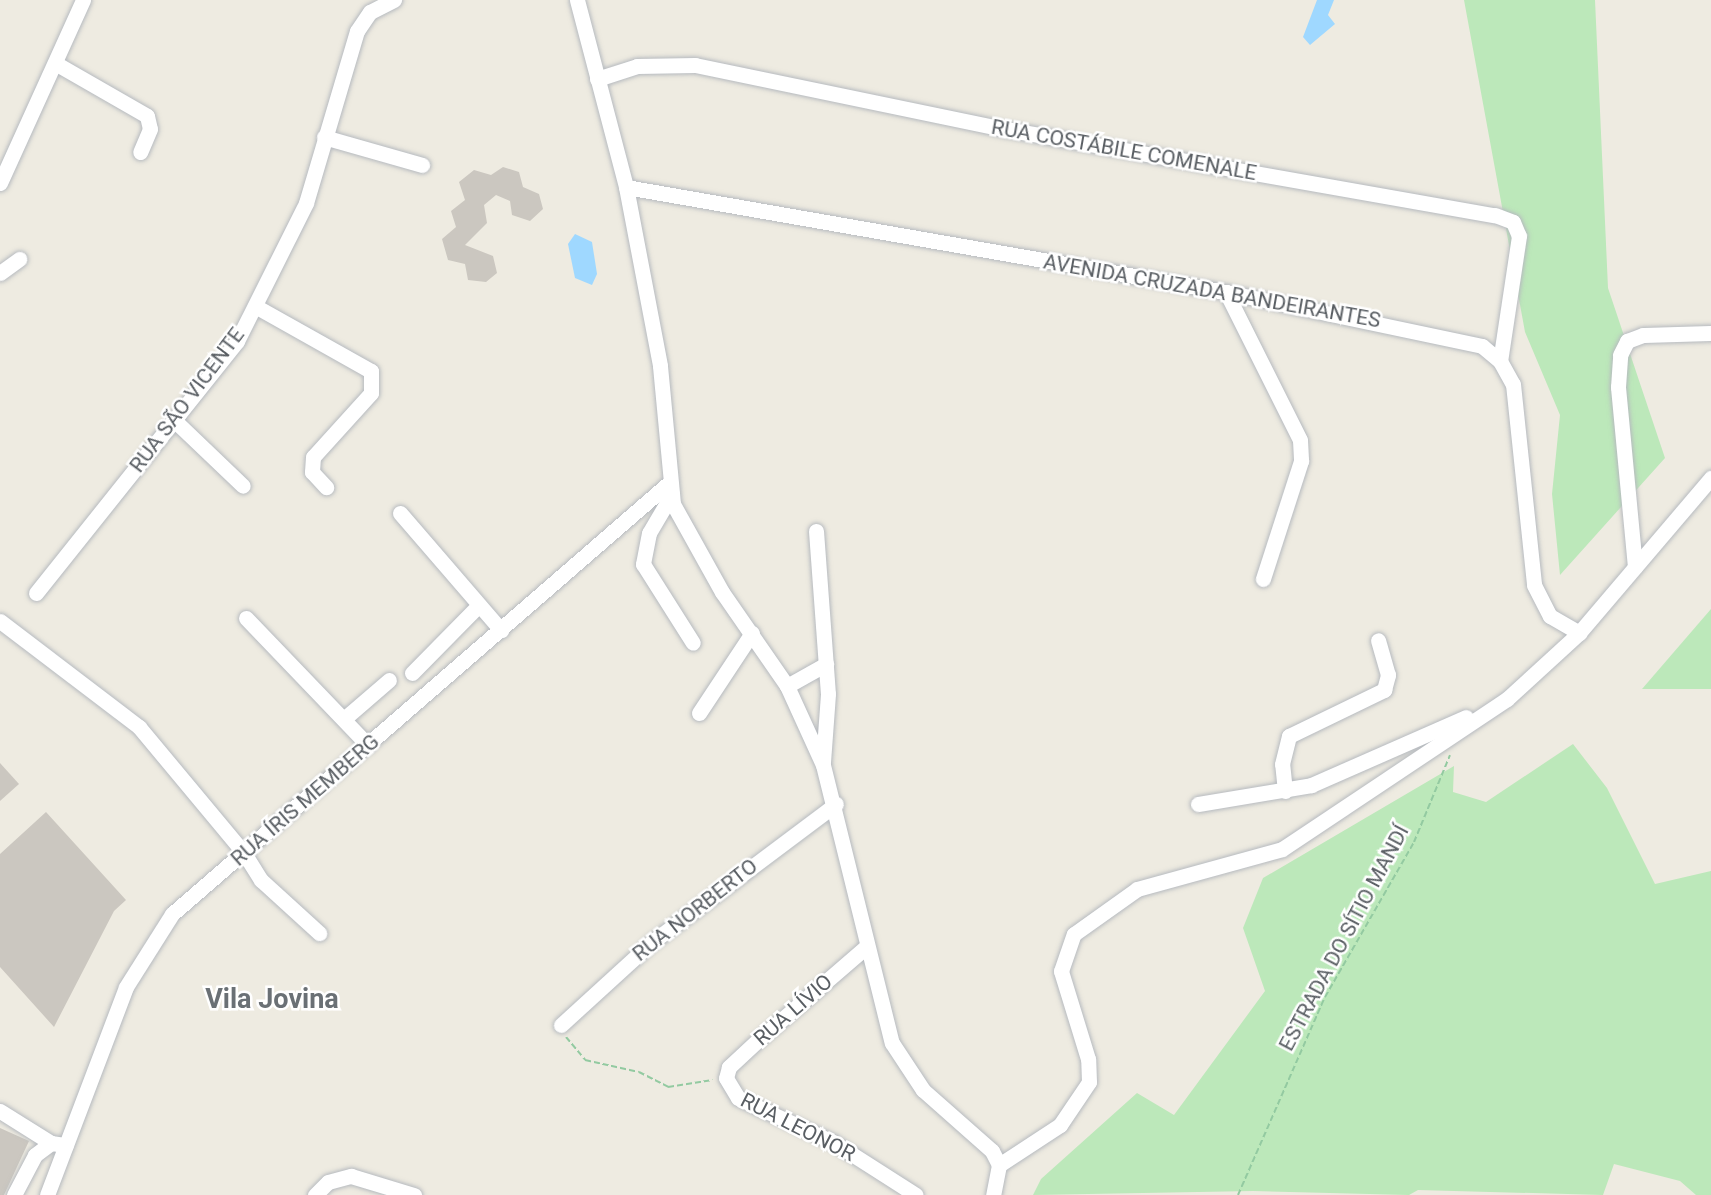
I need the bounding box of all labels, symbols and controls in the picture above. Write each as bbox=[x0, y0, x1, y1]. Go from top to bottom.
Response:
street label: RUA COSTÁBILE COMENALE bbox=[989, 114, 1259, 186]
street label: AVENIDA CRUZADA BANDEIRANTES bbox=[1041, 249, 1383, 333]
street label: RUA SÃO VICENTE bbox=[124, 323, 250, 477]
street label: RUA ÍRIS MEMBERG bbox=[226, 729, 384, 871]
street label: ESTRADA DO SÍTIO MANDÍ bbox=[1274, 821, 1414, 1055]
street label: RUA NORBERTO bbox=[628, 853, 762, 967]
street label: RUA LÍVIO bbox=[749, 969, 837, 1051]
district label: Vila Jovina bbox=[205, 984, 339, 1016]
street label: RUA LEONOR bbox=[736, 1087, 860, 1167]

